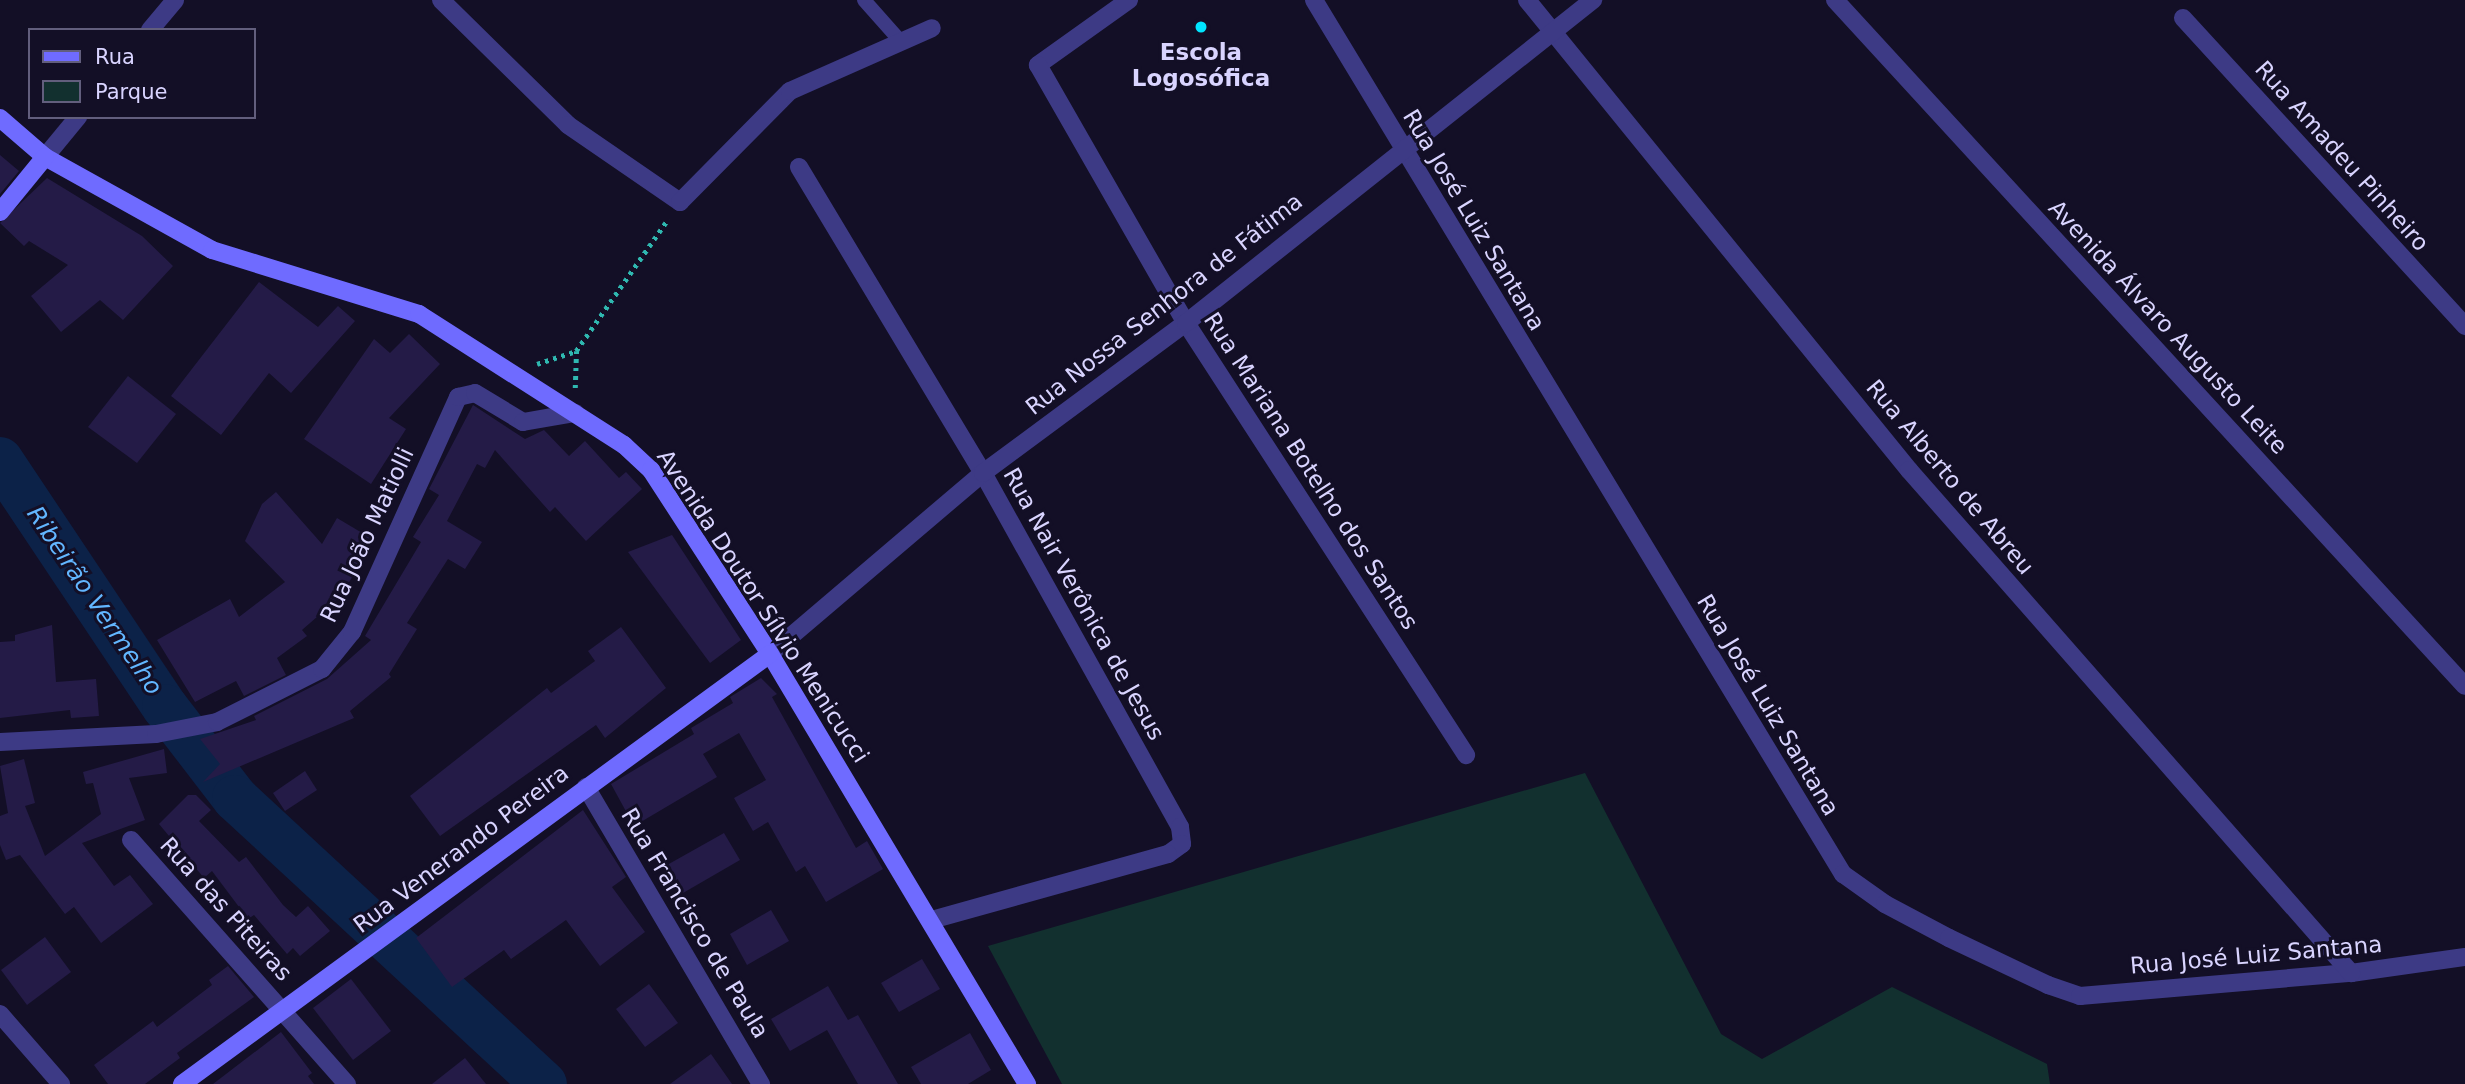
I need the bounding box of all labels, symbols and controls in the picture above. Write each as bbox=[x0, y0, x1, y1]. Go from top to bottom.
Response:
marker: Escola Logosófica bbox=[1193, 19, 1209, 35]
legend bbox=[28, 28, 256, 119]
place label: Escola Logosófica bbox=[1132, 38, 1270, 92]
text: Rua bbox=[95, 45, 135, 69]
street label: Rua Amadeu Pinheiro bbox=[2249, 55, 2435, 257]
text: Parque bbox=[95, 80, 167, 104]
street label: Rua José Luiz Santana bbox=[1397, 104, 1551, 336]
street label: Rua Nossa Senhora de Fátima bbox=[1020, 187, 1308, 421]
street label: Avenida Álvaro Augusto Leite bbox=[2043, 194, 2293, 460]
street label: Rua Mariana Botelho dos Santos bbox=[1198, 307, 1424, 635]
street label: Rua Alberto de Abreu bbox=[1860, 374, 2040, 580]
street label: Rua João Matiolli bbox=[314, 443, 420, 627]
street label: Avenida Doutor Sílvio Menicucci bbox=[651, 444, 875, 768]
street label: Rua Nair Verônica de Jesus bbox=[997, 463, 1171, 745]
water label: Ribeirão Vermelho bbox=[20, 501, 168, 701]
street label: Rua José Luiz Santana bbox=[1691, 589, 1845, 821]
street label: Rua Venerando Pereira bbox=[348, 759, 574, 939]
street label: Rua Francisco de Paula bbox=[615, 803, 775, 1043]
street label: Rua das Piteiras bbox=[154, 831, 298, 987]
street label: Rua José Luiz Santana bbox=[2129, 930, 2383, 980]

